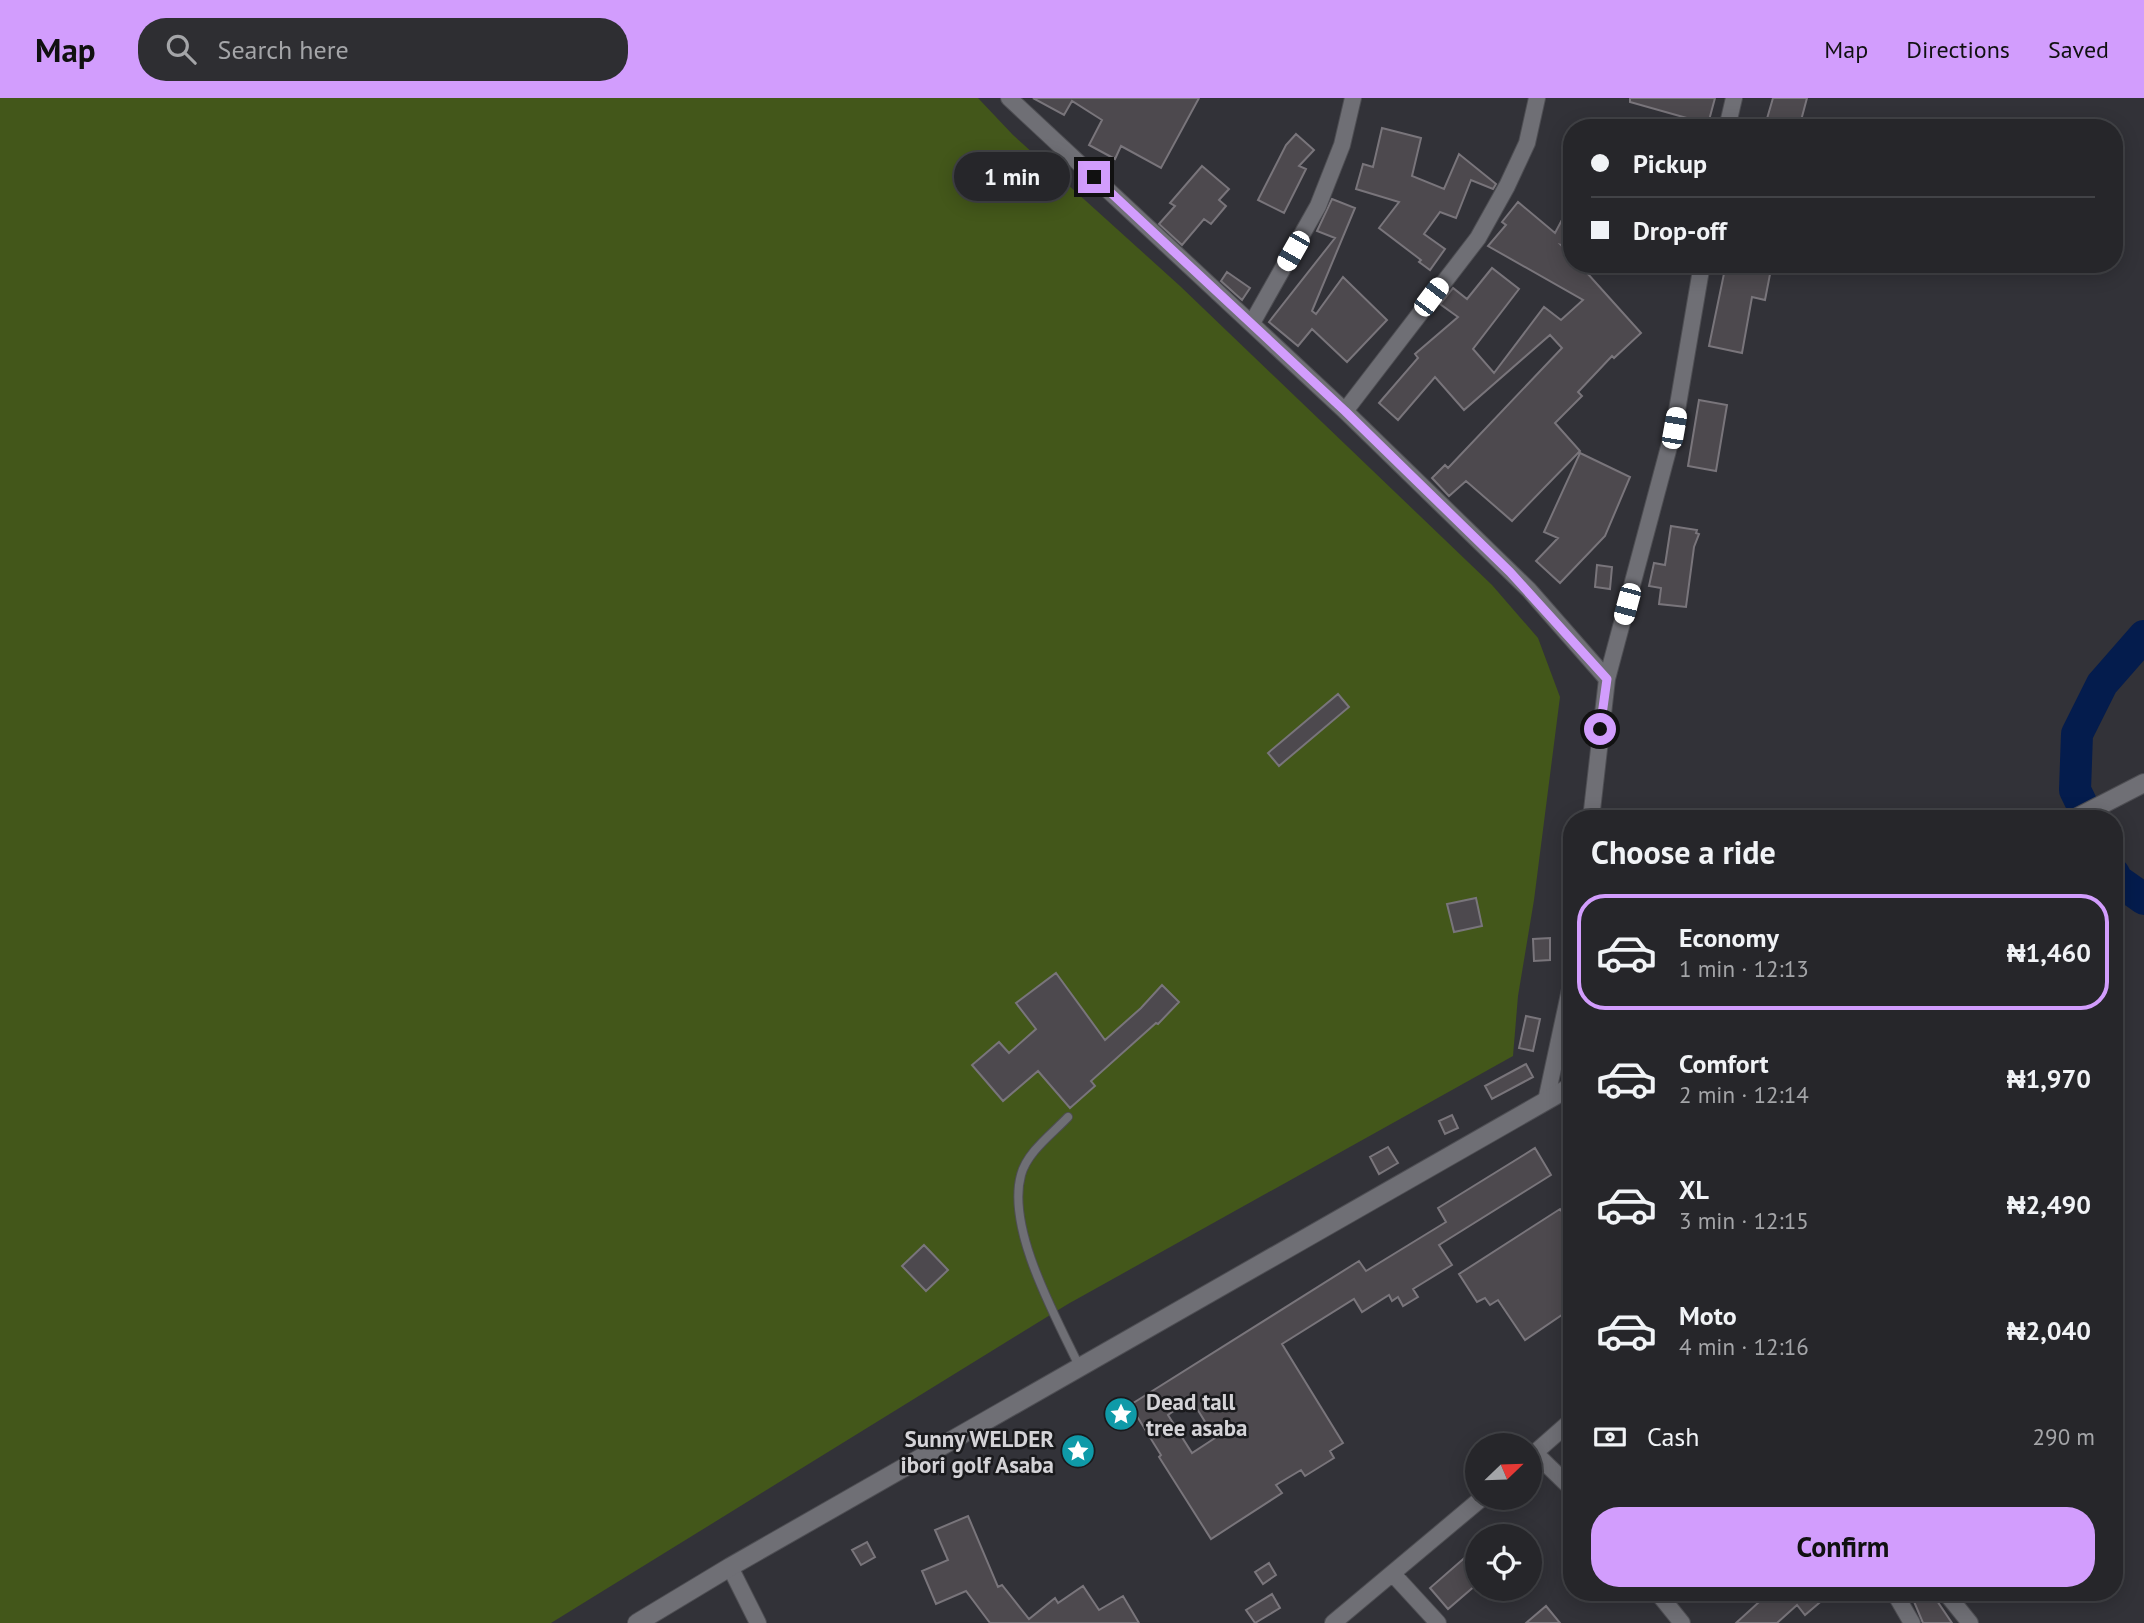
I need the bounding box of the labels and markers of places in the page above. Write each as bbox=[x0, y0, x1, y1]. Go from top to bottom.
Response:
place label: Dead tall tree asaba bbox=[1146, 1387, 1247, 1442]
place icon: Dead tall tree asaba bbox=[1102, 1395, 1140, 1433]
place label: Sunny WELDER ibori golf Asaba bbox=[901, 1424, 1054, 1479]
place icon: Sunny WELDER ibori golf Asaba bbox=[1059, 1432, 1097, 1470]

